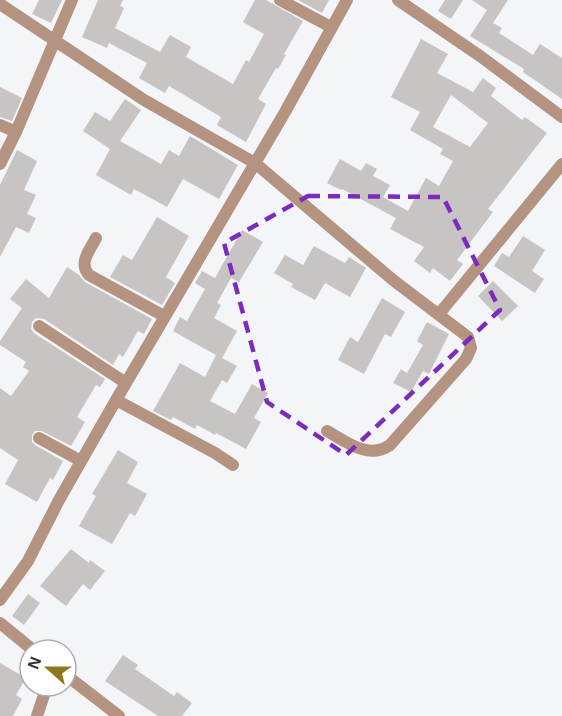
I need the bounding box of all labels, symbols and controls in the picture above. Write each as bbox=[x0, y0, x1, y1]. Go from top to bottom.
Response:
north arrow bbox=[18, 638, 78, 698]
text: N bbox=[24, 654, 44, 671]

